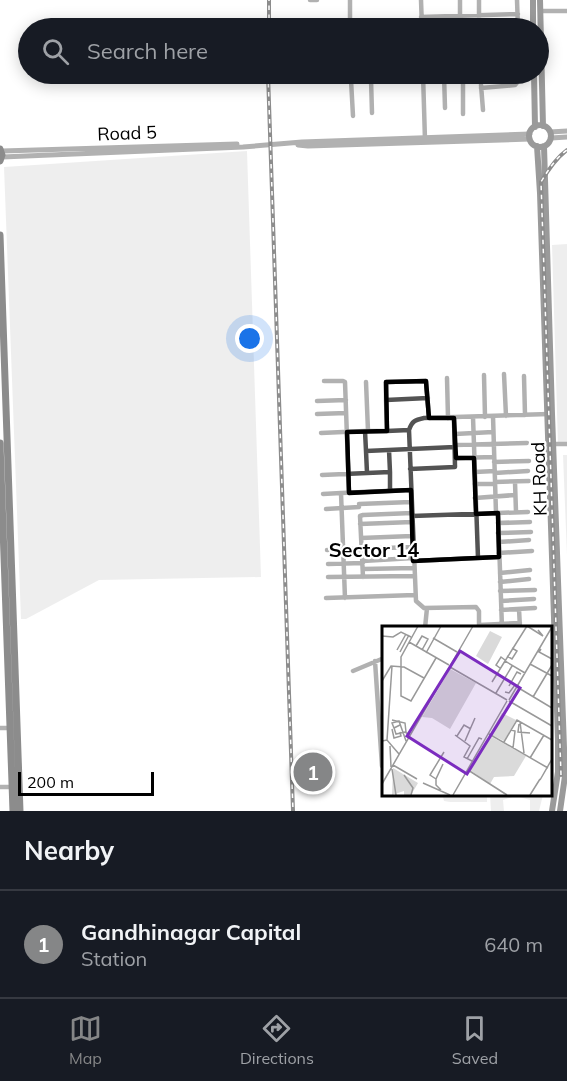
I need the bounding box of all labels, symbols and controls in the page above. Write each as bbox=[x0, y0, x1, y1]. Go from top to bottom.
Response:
search box bbox=[18, 18, 549, 84]
icon: search bbox=[39, 35, 72, 68]
text: Search here bbox=[87, 37, 208, 65]
street label: Road 5 bbox=[97, 120, 157, 146]
your location bbox=[235, 324, 264, 353]
street label: KH Road bbox=[526, 442, 552, 516]
district label: Sector 14 bbox=[329, 537, 419, 562]
inset map bbox=[382, 626, 552, 796]
pin: 1 bbox=[294, 750, 332, 794]
scale bar bbox=[18, 769, 154, 796]
text: 200 m bbox=[27, 772, 74, 792]
text: Nearby bbox=[24, 834, 114, 867]
text: Gandhinagar Capital bbox=[81, 918, 301, 946]
text: 1 bbox=[38, 932, 50, 957]
text: 640 m bbox=[484, 932, 543, 957]
text: Station bbox=[81, 946, 147, 971]
tab: Map bbox=[69, 1012, 102, 1068]
tab: Directions bbox=[240, 1012, 314, 1068]
tab: Saved bbox=[452, 1012, 498, 1068]

